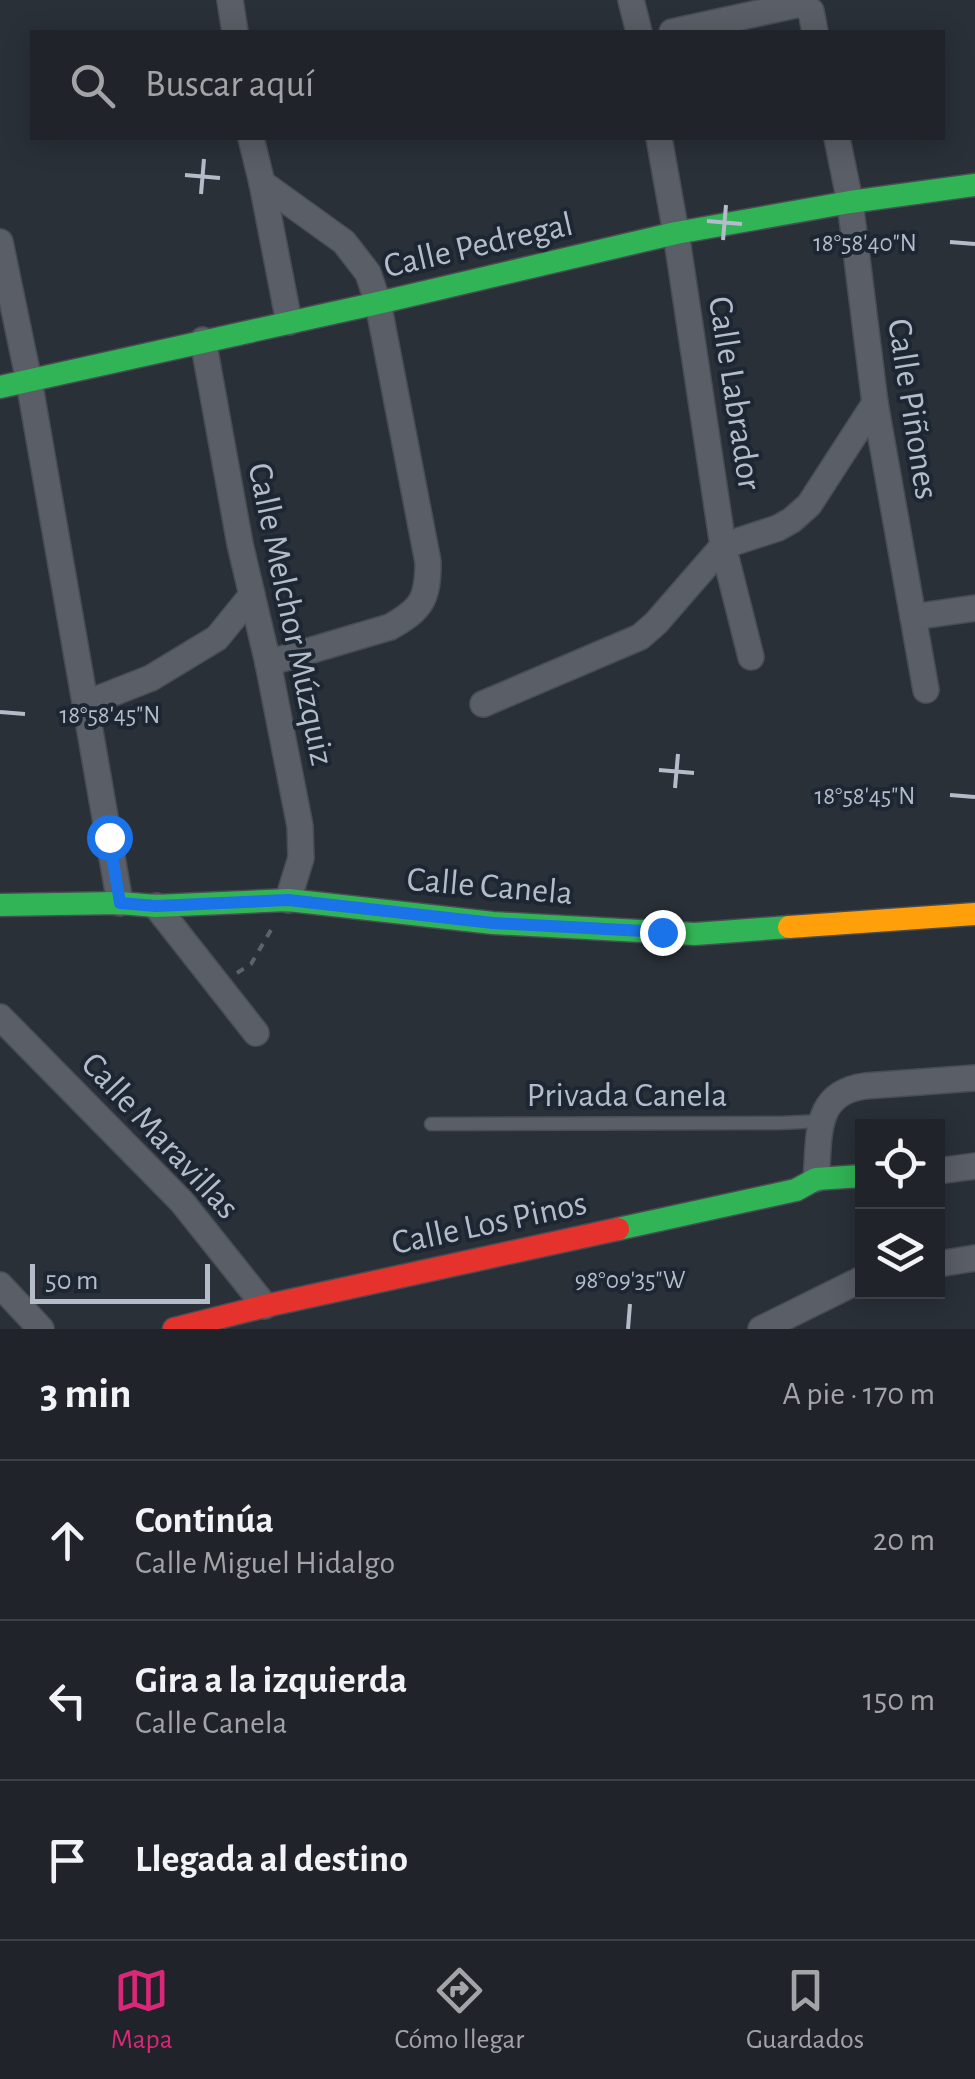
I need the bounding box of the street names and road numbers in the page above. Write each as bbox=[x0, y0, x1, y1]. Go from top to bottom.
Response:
street label: Calle Pedregal bbox=[380, 207, 576, 284]
street label: Calle Labrador bbox=[702, 294, 767, 493]
street label: Calle Piñones bbox=[881, 316, 944, 502]
street label: Calle Melchor Múzquiz bbox=[241, 460, 340, 769]
street label: Calle Canela bbox=[405, 862, 574, 911]
street label: Calle Maravillas bbox=[74, 1046, 245, 1226]
street label: Privada Canela bbox=[527, 1078, 727, 1113]
street label: Calle Los Pinos bbox=[389, 1186, 590, 1261]

